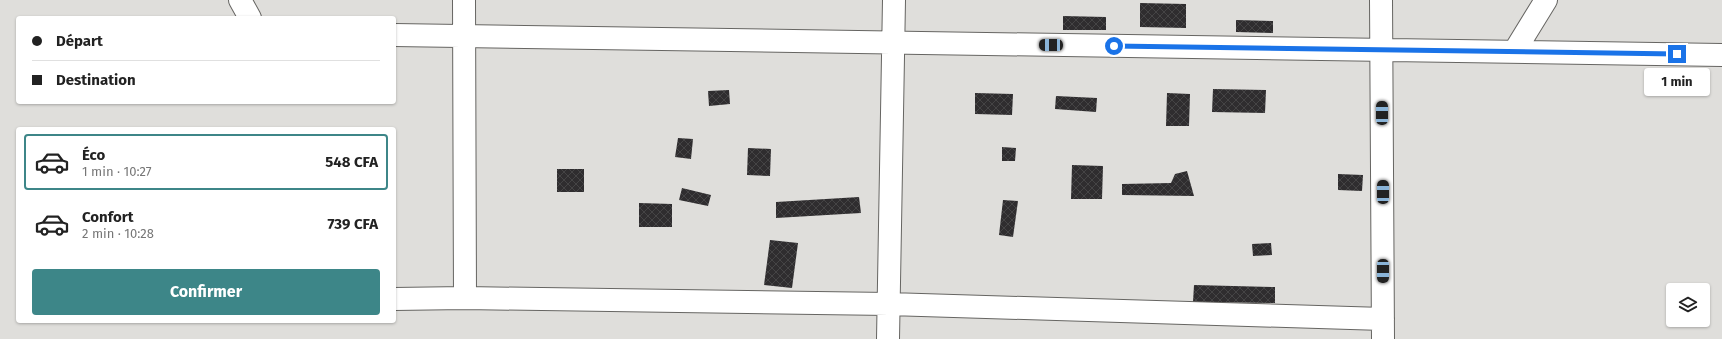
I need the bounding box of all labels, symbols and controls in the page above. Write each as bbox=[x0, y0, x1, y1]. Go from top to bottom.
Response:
text: Départ bbox=[56, 32, 103, 50]
route start bbox=[1105, 37, 1123, 55]
car bbox=[1039, 39, 1063, 51]
route end bbox=[1668, 45, 1686, 63]
callout: 1 min bbox=[1644, 68, 1710, 96]
text: Destination bbox=[56, 71, 136, 89]
text: 1 min bbox=[1661, 74, 1693, 89]
car bbox=[1376, 101, 1388, 125]
icon: car bbox=[34, 144, 70, 180]
text: Éco bbox=[82, 146, 105, 164]
text: 548 CFA bbox=[325, 153, 378, 171]
text: 1 min · 10:27 bbox=[82, 164, 152, 179]
car bbox=[1377, 180, 1389, 204]
icon: car bbox=[34, 206, 70, 242]
text: Confort bbox=[82, 208, 134, 226]
text: 739 CFA bbox=[327, 215, 378, 233]
text: 2 min · 10:28 bbox=[82, 226, 154, 241]
car bbox=[1377, 259, 1389, 283]
button: Confirmer bbox=[32, 269, 380, 315]
map controls bbox=[1666, 283, 1710, 327]
button: layers bbox=[1666, 283, 1710, 327]

